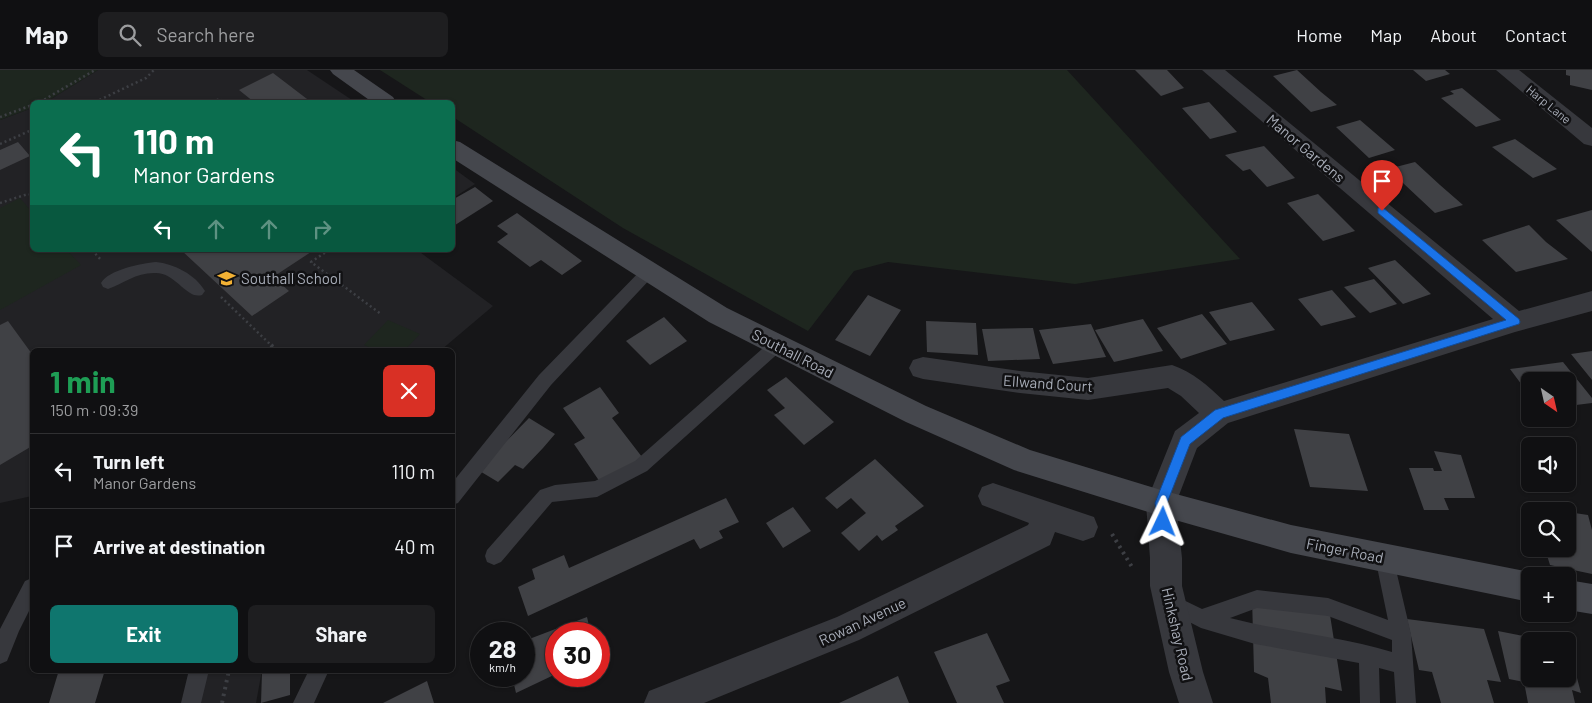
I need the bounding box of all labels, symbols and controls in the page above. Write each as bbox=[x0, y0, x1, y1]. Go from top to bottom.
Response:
search box bbox=[98, 12, 448, 57]
text: Map bbox=[25, 20, 68, 49]
icon: search bbox=[116, 21, 144, 49]
text: Search here bbox=[156, 23, 255, 46]
text: Home bbox=[1296, 24, 1342, 46]
text: Map bbox=[1370, 24, 1402, 46]
text: About bbox=[1430, 24, 1477, 46]
text: Contact bbox=[1505, 24, 1567, 46]
street label: Harp Lane bbox=[1524, 82, 1574, 126]
street label: Manor Gardens bbox=[1263, 110, 1349, 186]
text: 110 m bbox=[133, 119, 214, 161]
icon: left bbox=[50, 120, 115, 185]
pin bbox=[1361, 160, 1403, 211]
text: Manor Gardens bbox=[133, 161, 275, 187]
icon: arrive bbox=[1368, 167, 1396, 195]
icon: left bbox=[149, 215, 177, 243]
icon: ahead bbox=[202, 215, 230, 243]
icon: ahead bbox=[255, 215, 283, 243]
icon: right bbox=[308, 215, 336, 243]
school or university icon: Southall School bbox=[217, 268, 237, 288]
place label: Southall School bbox=[241, 269, 341, 287]
street label: Southall Road bbox=[749, 325, 837, 381]
text: 1 min bbox=[50, 363, 116, 399]
button: close bbox=[383, 365, 435, 417]
street label: Ellwand Court bbox=[1003, 371, 1093, 395]
north arrow bbox=[1521, 372, 1576, 428]
map controls bbox=[1521, 372, 1576, 687]
text: 150 m · 09:39 bbox=[50, 400, 138, 419]
button: sound bbox=[1521, 437, 1576, 492]
text: Turn left bbox=[93, 450, 164, 473]
icon: left bbox=[50, 457, 78, 485]
text: 110 m bbox=[391, 460, 435, 483]
text: Manor Gardens bbox=[93, 473, 196, 492]
position arrow bbox=[1136, 495, 1188, 547]
button: search bbox=[1521, 502, 1576, 557]
icon: arrive bbox=[50, 532, 78, 560]
street label: Finger Road bbox=[1305, 534, 1385, 566]
text: Arrive at destination bbox=[93, 535, 265, 558]
text: 40 m bbox=[394, 535, 435, 558]
button: + bbox=[1521, 567, 1576, 622]
street label: Hinkshay Road bbox=[1159, 586, 1197, 682]
street label: Rowan Avenue bbox=[816, 593, 908, 649]
button: Exit bbox=[50, 605, 238, 663]
button: Share bbox=[248, 605, 435, 663]
speed limit sign: 30 bbox=[545, 622, 610, 687]
button: − bbox=[1521, 632, 1576, 687]
text: 28 bbox=[489, 633, 516, 663]
text: km/h bbox=[489, 660, 516, 674]

